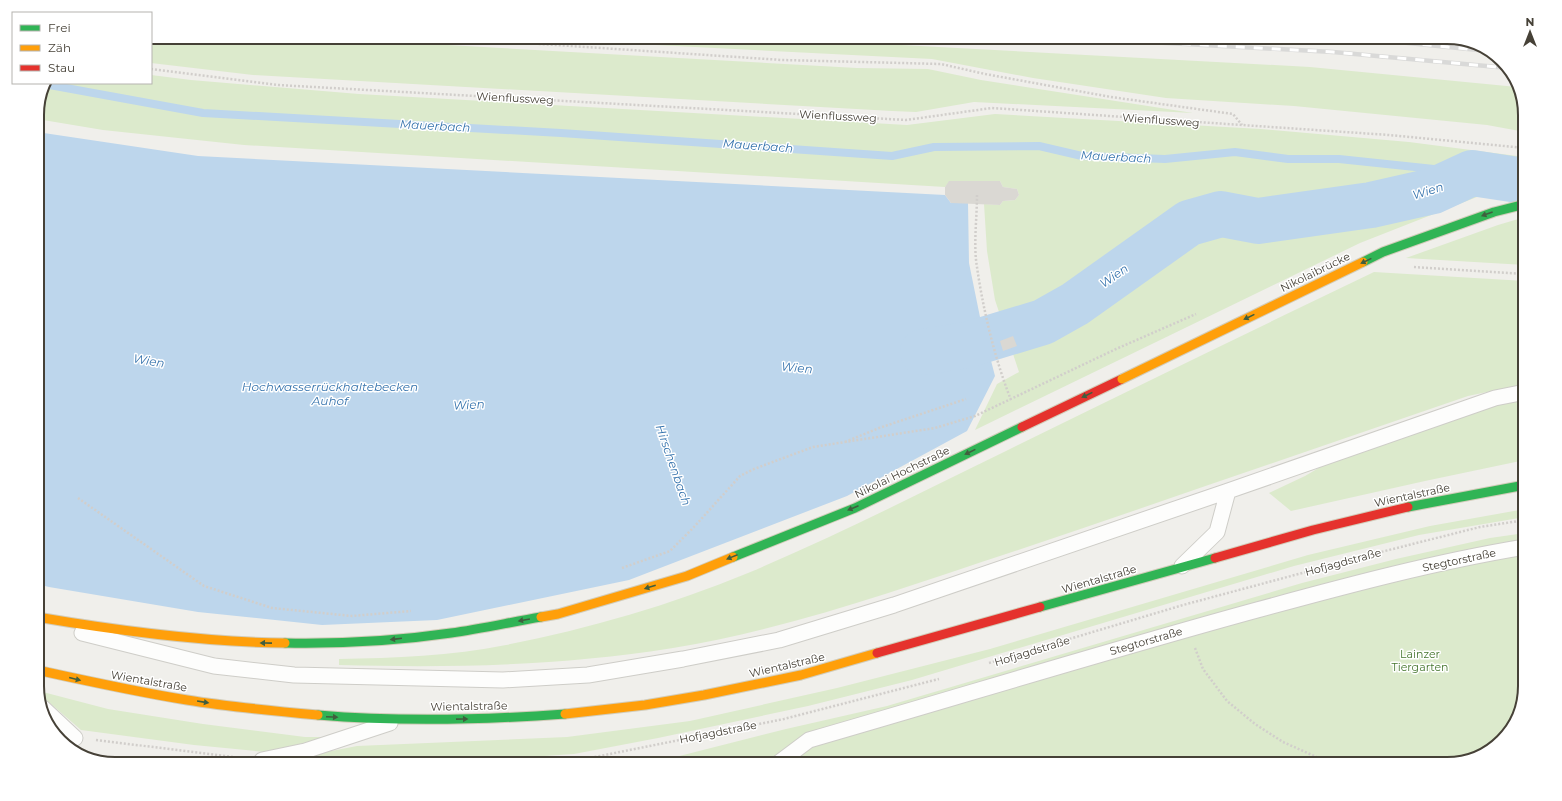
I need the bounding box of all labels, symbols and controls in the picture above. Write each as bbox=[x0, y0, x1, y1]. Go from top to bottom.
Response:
legend bbox=[12, 12, 152, 84]
north arrow bbox=[1510, 12, 1550, 52]
text: N bbox=[1526, 15, 1534, 29]
text: Frei bbox=[48, 20, 71, 35]
text: Zäh bbox=[48, 40, 71, 55]
text: Stau bbox=[48, 60, 75, 75]
street label: Wienflussweg bbox=[476, 89, 554, 107]
street label: Wienflussweg bbox=[799, 107, 877, 125]
street label: Wienflussweg bbox=[1122, 110, 1200, 130]
water label: Mauerbach bbox=[399, 116, 471, 135]
water label: Mauerbach bbox=[722, 136, 794, 155]
water label: Mauerbach bbox=[1080, 147, 1152, 166]
water label: Wien bbox=[1411, 179, 1445, 202]
one-way arrow bbox=[1481, 212, 1493, 218]
street label: Nikolaibrücke bbox=[1278, 249, 1352, 295]
one-way arrow bbox=[1360, 258, 1372, 264]
water label: Wien bbox=[1097, 260, 1131, 291]
one-way arrow bbox=[1243, 314, 1255, 320]
water label: Wien bbox=[132, 350, 166, 371]
water label: Wien bbox=[781, 359, 813, 376]
water label: Hochwasserrückhaltebecken Auhof bbox=[242, 379, 418, 408]
one-way arrow bbox=[1081, 392, 1093, 399]
water label: Wien bbox=[453, 396, 485, 413]
water label: Hirschenbach bbox=[653, 422, 694, 507]
street label: Nikolai Hochstraße bbox=[852, 443, 952, 501]
one-way arrow bbox=[964, 449, 975, 455]
street label: Wientalstraße bbox=[1373, 480, 1451, 510]
one-way arrow bbox=[847, 505, 858, 511]
street label: Hofjagdstraße bbox=[1303, 545, 1383, 579]
street label: Stegtorstraße bbox=[1421, 545, 1497, 575]
one-way arrow bbox=[726, 555, 738, 561]
street label: Wientalstraße bbox=[1060, 562, 1138, 596]
one-way arrow bbox=[643, 584, 655, 590]
one-way arrow bbox=[518, 617, 530, 623]
street label: Stegtorstraße bbox=[1108, 624, 1184, 658]
street label: Hofjagdstraße bbox=[992, 633, 1072, 669]
one-way arrow bbox=[389, 636, 402, 642]
one-way arrow bbox=[259, 640, 272, 646]
park label: Lainzer Tiergarten bbox=[1391, 647, 1449, 674]
street label: Wientalstraße bbox=[748, 649, 826, 680]
street label: Wientalstraße bbox=[110, 667, 188, 695]
one-way arrow bbox=[69, 676, 81, 682]
street label: Wientalstraße bbox=[430, 698, 508, 714]
one-way arrow bbox=[197, 700, 209, 706]
one-way arrow bbox=[326, 714, 339, 720]
one-way arrow bbox=[456, 716, 469, 722]
street label: Hofjagdstraße bbox=[678, 718, 758, 746]

